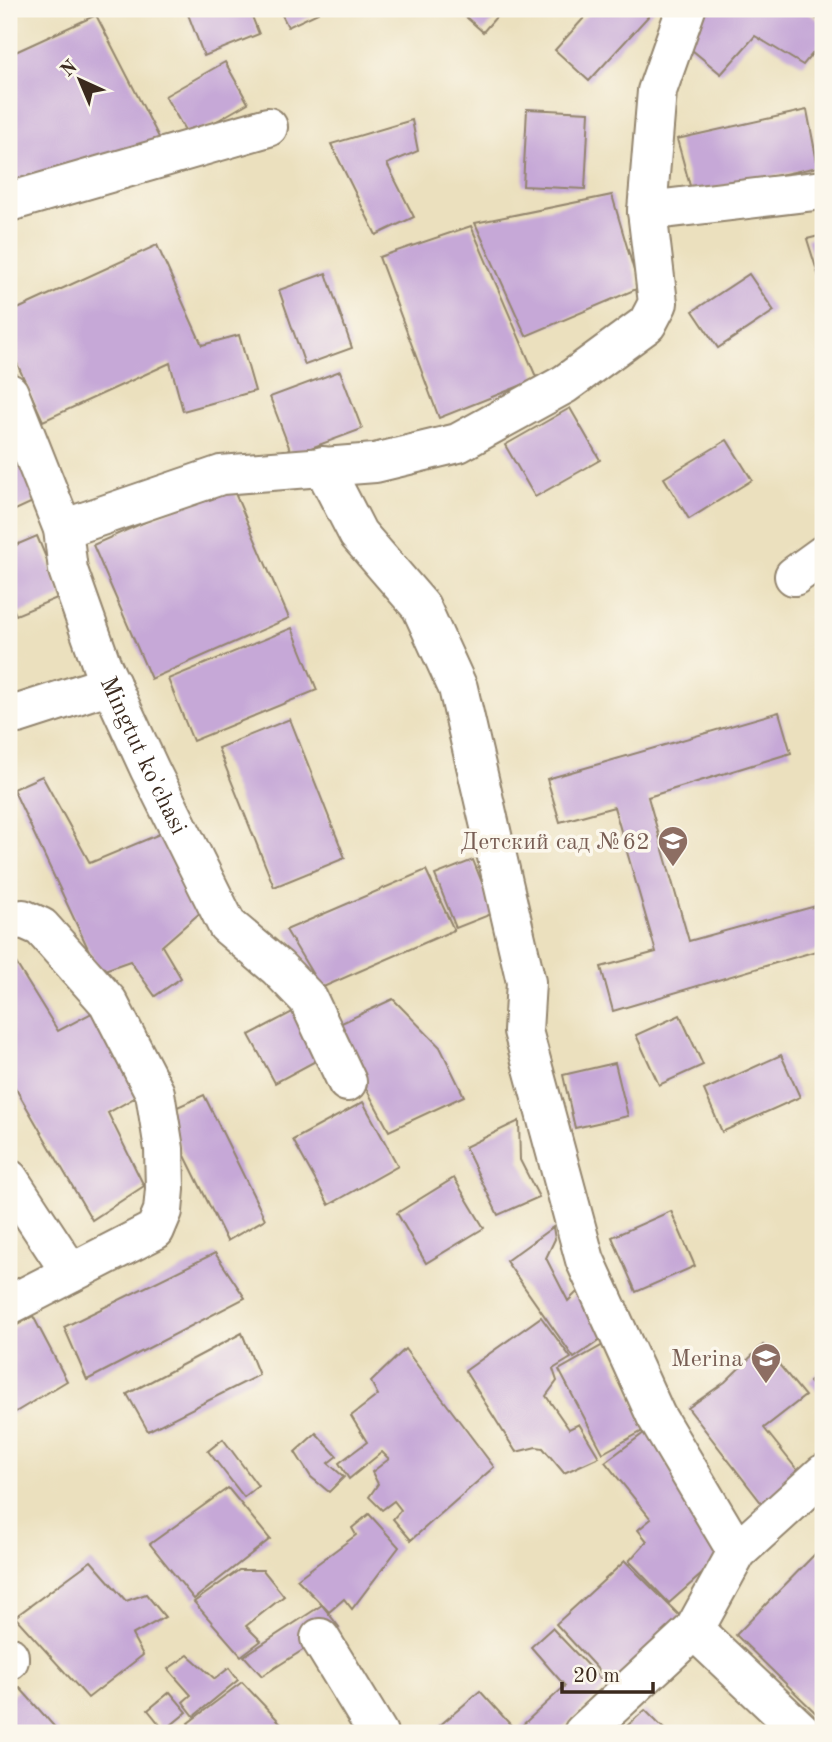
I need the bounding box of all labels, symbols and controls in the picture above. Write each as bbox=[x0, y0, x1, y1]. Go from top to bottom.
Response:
north arrow bbox=[46, 46, 116, 116]
text: N bbox=[58, 57, 82, 81]
street label: Mingtut ko'chasi bbox=[95, 673, 190, 839]
school or university icon: Детский сад №62 bbox=[656, 824, 690, 868]
place label: Детский сад №62 bbox=[461, 831, 650, 855]
school or university icon: Merina bbox=[749, 1341, 783, 1385]
place label: Merina bbox=[671, 1348, 743, 1372]
scale bar bbox=[562, 1651, 654, 1695]
text: 20 m bbox=[573, 1666, 620, 1687]

